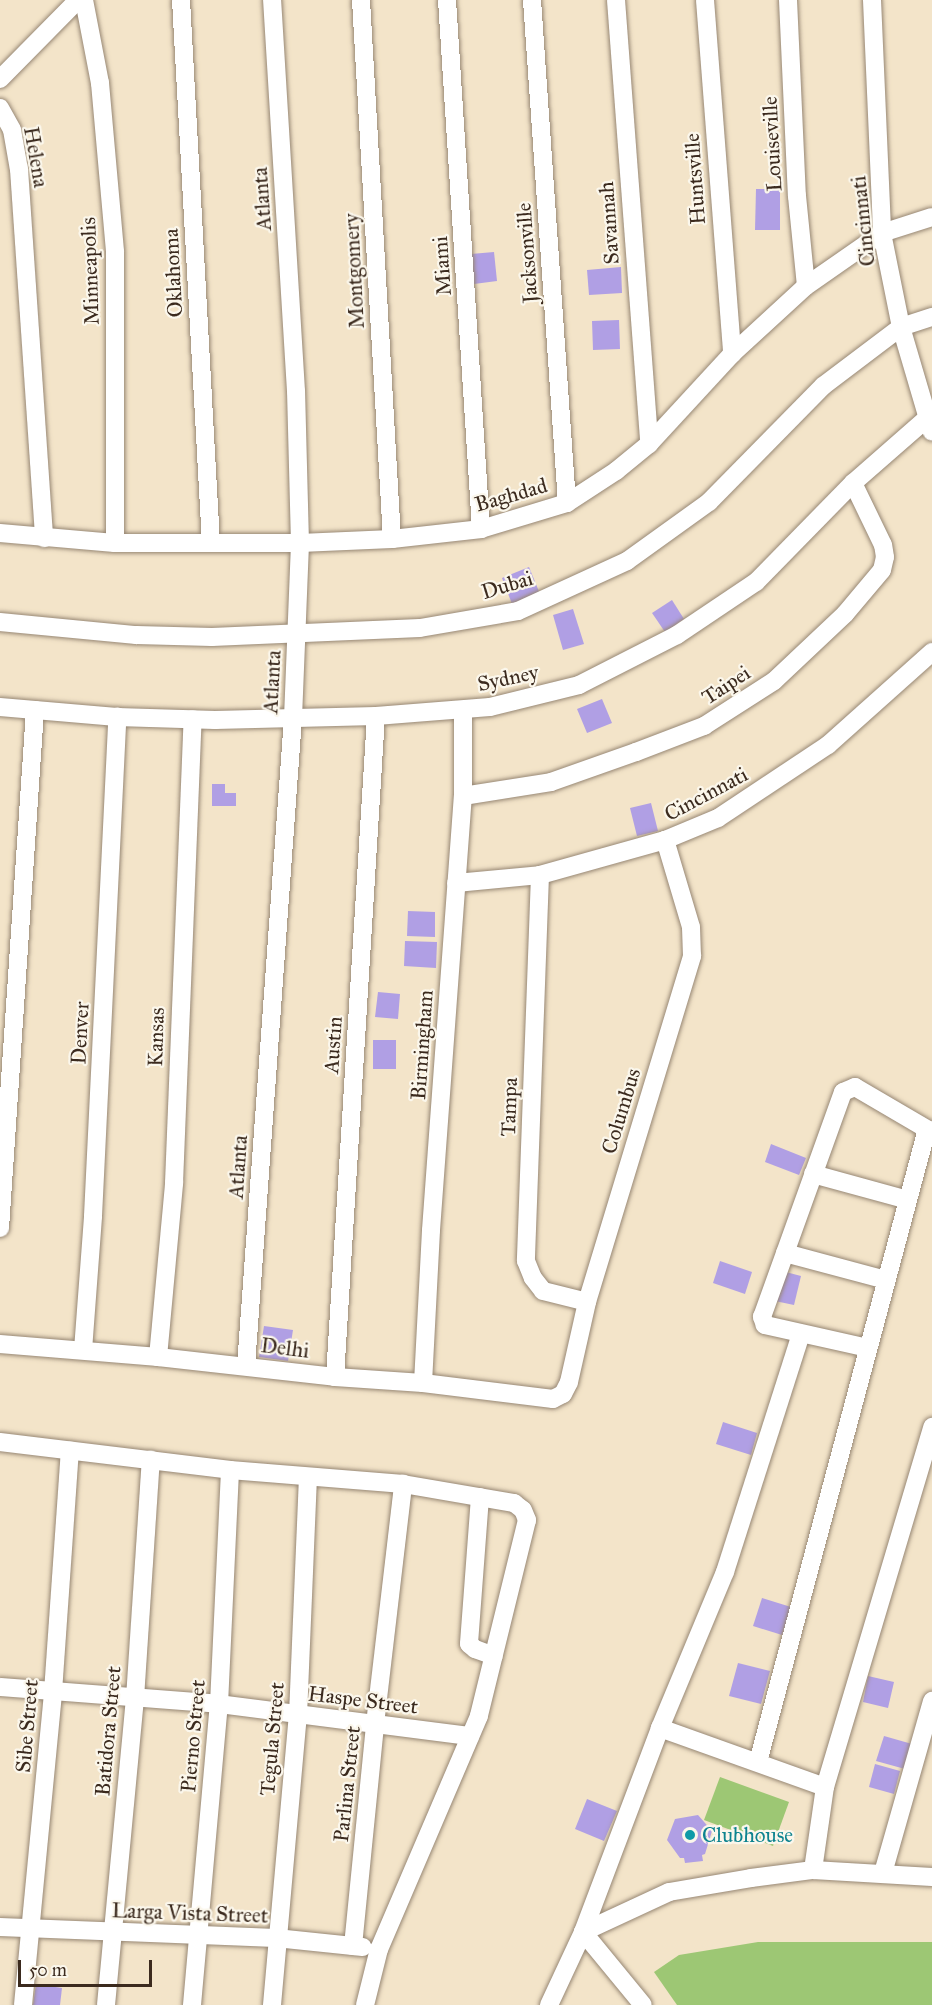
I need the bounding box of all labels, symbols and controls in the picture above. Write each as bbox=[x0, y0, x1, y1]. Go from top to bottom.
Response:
street label: Louiseville bbox=[757, 96, 787, 192]
street label: Helena bbox=[18, 125, 54, 189]
street label: Huntsville bbox=[679, 132, 711, 226]
street label: Atlanta bbox=[247, 166, 277, 232]
street label: Cincinnati bbox=[846, 174, 880, 268]
street label: Savannah bbox=[594, 181, 624, 265]
street label: Jacksonville bbox=[511, 202, 543, 304]
street label: Montgomery bbox=[338, 213, 370, 329]
street label: Minneapolis bbox=[76, 217, 104, 325]
street label: Oklahoma bbox=[158, 228, 188, 318]
street label: Miami bbox=[427, 235, 457, 297]
street label: Baghdad bbox=[472, 473, 550, 517]
street label: Dubai bbox=[478, 565, 536, 605]
street label: Atlanta bbox=[258, 650, 286, 714]
street label: Sydney bbox=[475, 659, 541, 697]
street label: Taipei bbox=[697, 660, 755, 710]
street label: Cincinnati bbox=[660, 762, 752, 826]
street label: Birmingham bbox=[406, 989, 438, 1101]
street label: Denver bbox=[66, 1001, 94, 1065]
street label: Kansas bbox=[142, 1007, 170, 1067]
street label: Austin bbox=[318, 1016, 348, 1074]
street label: Columbus bbox=[596, 1065, 646, 1157]
street label: Tampa bbox=[495, 1077, 523, 1137]
street label: Atlanta bbox=[223, 1134, 253, 1200]
street label: Delhi bbox=[259, 1333, 311, 1363]
street label: Batidora Street bbox=[90, 1665, 126, 1797]
street label: Sibe Street bbox=[10, 1678, 44, 1774]
street label: Pierno Street bbox=[176, 1679, 210, 1793]
street label: Tegula Street bbox=[254, 1681, 290, 1797]
street label: Haspe Street bbox=[307, 1681, 419, 1719]
street label: Parlina Street bbox=[328, 1725, 366, 1843]
place label: Clubhouse bbox=[702, 1822, 793, 1848]
marker: Clubhouse bbox=[683, 1828, 697, 1842]
street label: Larga Vista Street bbox=[111, 1898, 269, 1928]
scale bar bbox=[21, 1948, 154, 1986]
text: 50 m bbox=[29, 1959, 67, 1981]

